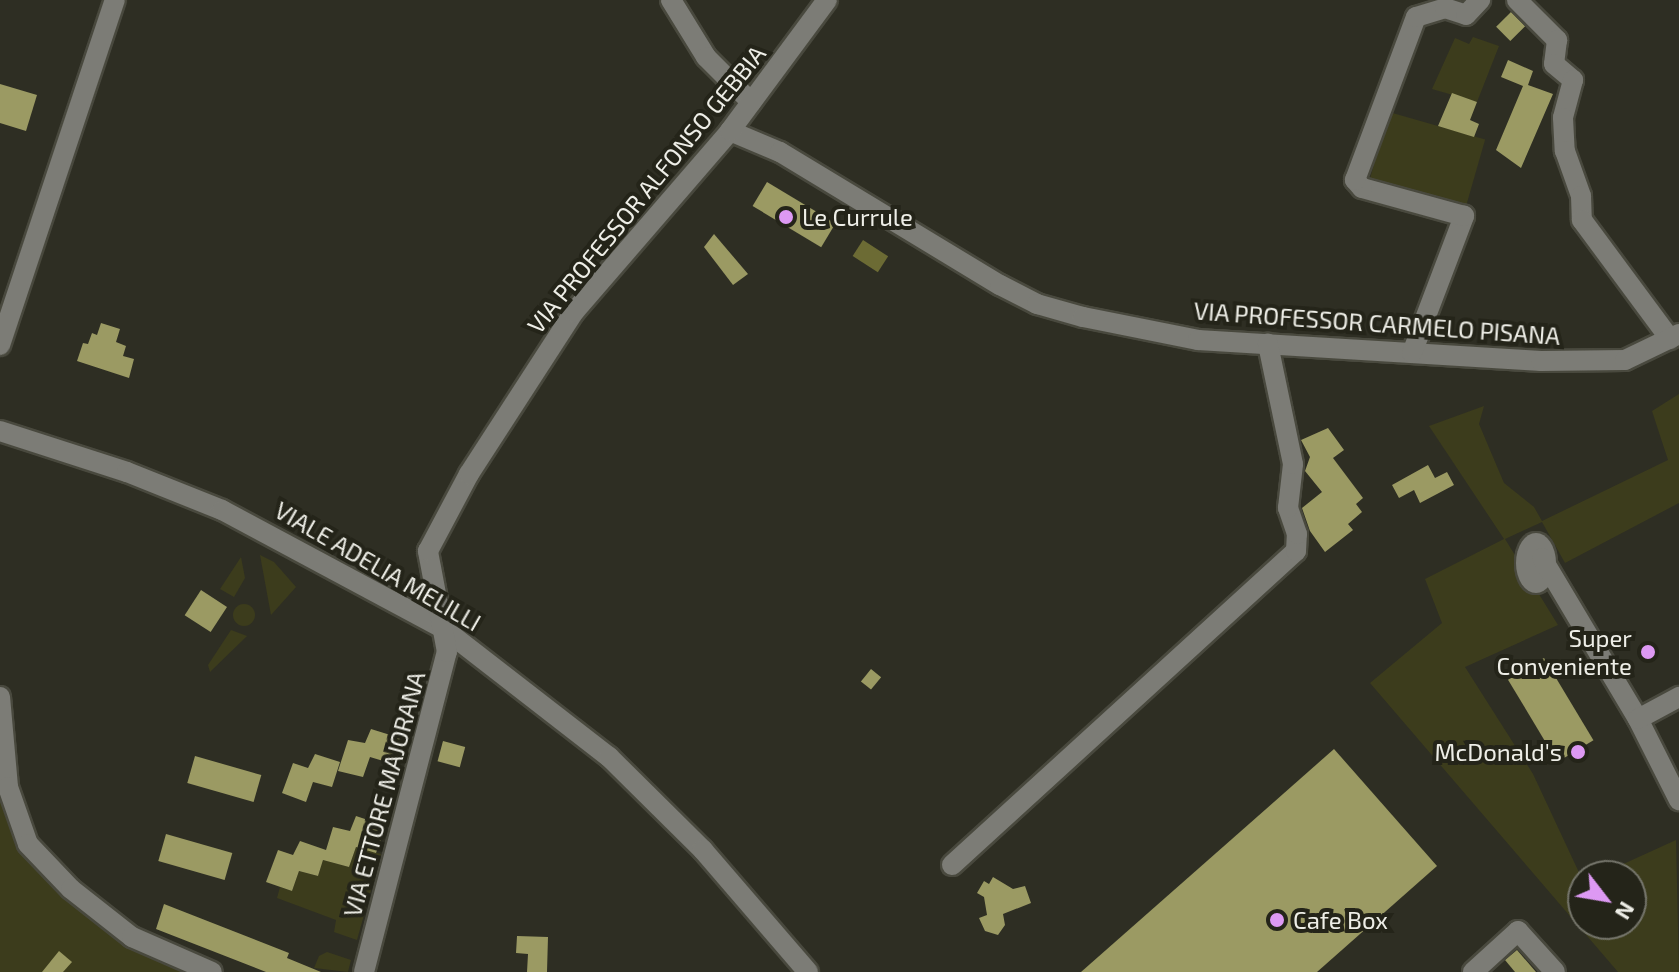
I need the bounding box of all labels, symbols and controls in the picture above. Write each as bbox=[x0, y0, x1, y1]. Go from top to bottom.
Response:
street label: VIA PROFESSOR ALFONSO GEBBIA bbox=[521, 39, 771, 339]
place label: Le Currule bbox=[802, 203, 913, 231]
marker: Le Currule bbox=[777, 208, 795, 226]
street label: VIA PROFESSOR CARMELO PISANA bbox=[1193, 296, 1561, 350]
street label: VIALE ADELIA MELILLI bbox=[269, 495, 487, 637]
place label: Super Conveniente bbox=[1497, 624, 1632, 680]
marker: Super Conveniente bbox=[1639, 643, 1657, 661]
street label: VIA ETTORE MAJORANA bbox=[337, 668, 431, 920]
place label: McDonald's bbox=[1434, 738, 1562, 766]
marker: McDonald's bbox=[1569, 743, 1587, 761]
north arrow bbox=[1567, 860, 1647, 940]
text: N bbox=[1611, 898, 1641, 925]
place label: Cafe Box bbox=[1293, 906, 1388, 934]
marker: Cafe Box bbox=[1268, 911, 1286, 929]

